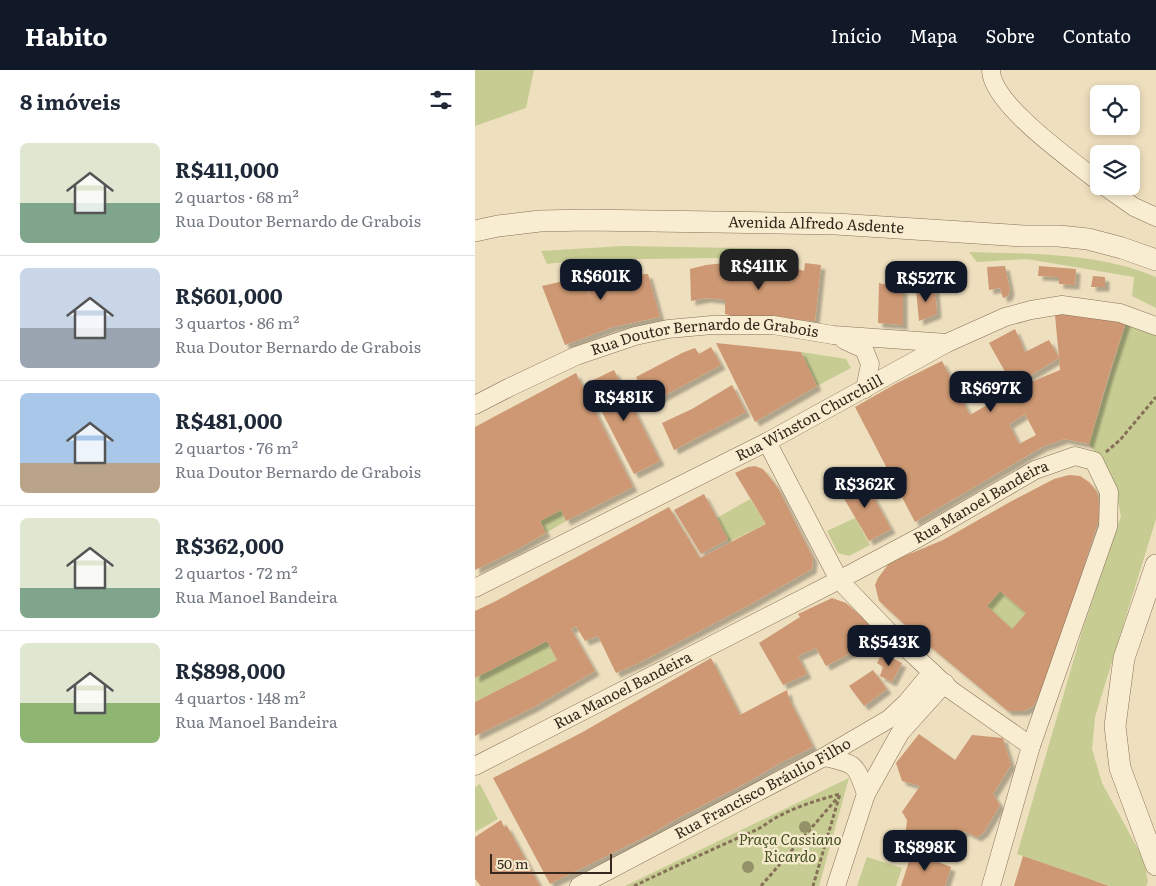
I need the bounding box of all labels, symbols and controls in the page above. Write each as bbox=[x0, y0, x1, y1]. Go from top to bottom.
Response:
text: Habito bbox=[25, 18, 108, 53]
text: Início bbox=[831, 22, 881, 49]
text: Mapa bbox=[909, 22, 957, 49]
text: Sobre bbox=[985, 22, 1035, 49]
text: Contato bbox=[1063, 22, 1131, 49]
text: 8 imóveis bbox=[20, 85, 120, 116]
map controls bbox=[1090, 85, 1140, 195]
button: locate bbox=[1090, 85, 1140, 135]
icon: filters bbox=[427, 86, 455, 114]
button: layers bbox=[1090, 145, 1140, 195]
text: R$411,000 bbox=[175, 153, 279, 184]
icon: home bbox=[60, 163, 120, 223]
text: 2 quartos · 68 m² bbox=[175, 184, 299, 208]
text: Rua Doutor Bernardo de Grabois bbox=[175, 208, 421, 232]
street label: Avenida Alfredo Asdente bbox=[728, 209, 905, 238]
pin: R$411K bbox=[718, 248, 800, 291]
text: R$411K bbox=[731, 253, 787, 277]
pin: R$601K bbox=[560, 258, 642, 301]
pin: R$527K bbox=[885, 260, 967, 303]
text: R$601K bbox=[571, 263, 631, 287]
text: R$527K bbox=[896, 265, 956, 289]
text: R$601,000 bbox=[175, 279, 283, 310]
icon: home bbox=[60, 288, 120, 348]
text: 3 quartos · 86 m² bbox=[175, 310, 299, 334]
street label: Rua Doutor Bernardo de Grabois bbox=[587, 312, 821, 360]
text: Rua Doutor Bernardo de Grabois bbox=[175, 334, 421, 358]
street label: Rua Winston Churchill bbox=[731, 368, 887, 466]
pin: R$697K bbox=[950, 370, 1032, 413]
text: R$697K bbox=[960, 375, 1022, 399]
pin: R$481K bbox=[583, 380, 665, 422]
text: R$481K bbox=[594, 384, 654, 408]
text: R$481,000 bbox=[175, 404, 283, 435]
icon: home bbox=[60, 413, 120, 473]
text: 2 quartos · 76 m² bbox=[175, 435, 298, 459]
street label: Rua Manoel Bandeira bbox=[909, 453, 1052, 549]
text: Rua Doutor Bernardo de Grabois bbox=[175, 459, 421, 483]
pin: R$362K bbox=[824, 466, 906, 509]
text: R$362K bbox=[835, 471, 895, 495]
text: R$362,000 bbox=[175, 529, 284, 560]
icon: home bbox=[60, 538, 120, 598]
text: 2 quartos · 72 m² bbox=[175, 560, 298, 584]
text: Rua Manoel Bandeira bbox=[175, 584, 338, 608]
pin: R$543K bbox=[848, 624, 930, 667]
text: R$543K bbox=[858, 629, 920, 653]
street label: Rua Manoel Bandeira bbox=[549, 644, 696, 734]
text: R$898,000 bbox=[175, 654, 286, 685]
icon: home bbox=[60, 663, 120, 723]
text: 4 quartos · 148 m² bbox=[175, 685, 306, 709]
text: Rua Manoel Bandeira bbox=[175, 709, 338, 733]
street label: Rua Francisco Bráulio Filho bbox=[670, 731, 855, 844]
park label: Praça Cassiano Ricardo bbox=[738, 827, 842, 867]
pin: R$898K bbox=[884, 830, 966, 872]
text: R$898K bbox=[894, 834, 956, 858]
scale bar bbox=[490, 851, 613, 874]
text: 50 m bbox=[497, 853, 529, 873]

